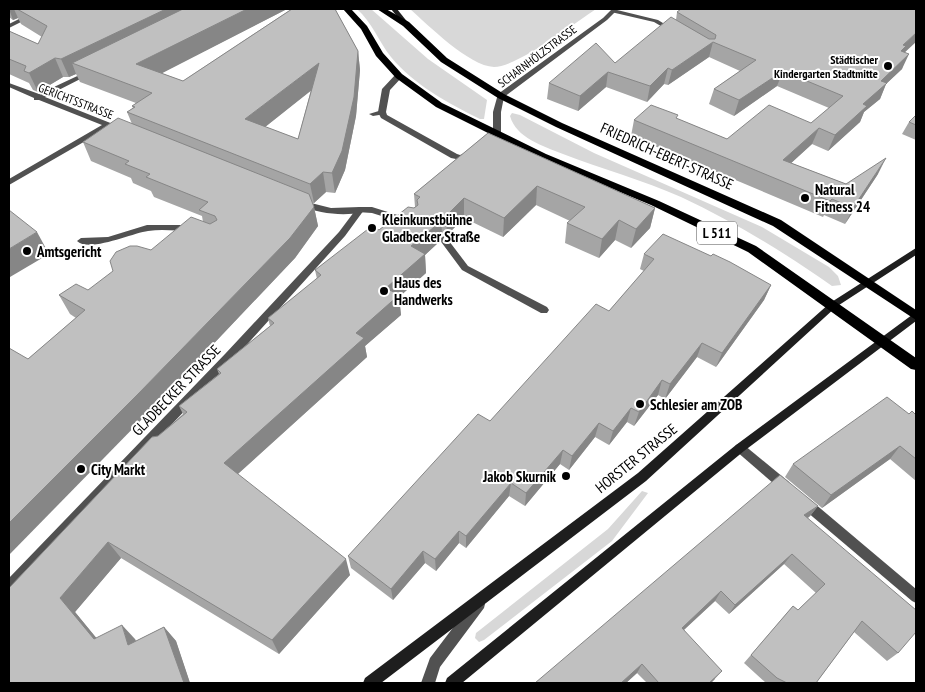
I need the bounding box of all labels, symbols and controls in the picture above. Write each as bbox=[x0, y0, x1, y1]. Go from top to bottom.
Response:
street label: SCHARNHÖLZSTRASSE bbox=[495, 21, 579, 91]
place label: Städtischer Kindergarten Stadtmitte bbox=[774, 52, 878, 81]
marker: Städtischer Kindergarten Stadtmitte bbox=[882, 60, 894, 72]
street label: GERICHTSSTRASSE bbox=[36, 80, 116, 122]
street label: FRIEDRICH-EBERT-STRASSE bbox=[598, 118, 736, 194]
place label: Natural Fitness 24 bbox=[815, 180, 870, 216]
marker: Natural Fitness 24 bbox=[799, 192, 811, 204]
place label: Kleinkunstbühne Gladbecker Straße bbox=[382, 210, 480, 246]
marker: Kleinkunstbühne Gladbecker Straße bbox=[366, 222, 378, 234]
road number: L 511 bbox=[697, 222, 737, 244]
place label: Amtsgericht bbox=[36, 242, 102, 261]
marker: Amtsgericht bbox=[21, 245, 33, 257]
place label: Haus des Handwerks bbox=[394, 273, 453, 309]
marker: Haus des Handwerks bbox=[378, 285, 390, 297]
street label: GLADBECKER STRASSE bbox=[128, 340, 224, 440]
place label: Schlesier am ZOB bbox=[650, 395, 742, 414]
marker: Schlesier am ZOB bbox=[634, 398, 646, 410]
street label: HORSTER STRASSE bbox=[591, 419, 681, 497]
place label: City Markt bbox=[91, 460, 146, 479]
marker: City Markt bbox=[75, 463, 87, 475]
place label: Jakob Skurnik bbox=[482, 467, 557, 486]
marker: Jakob Skurnik bbox=[560, 470, 572, 482]

